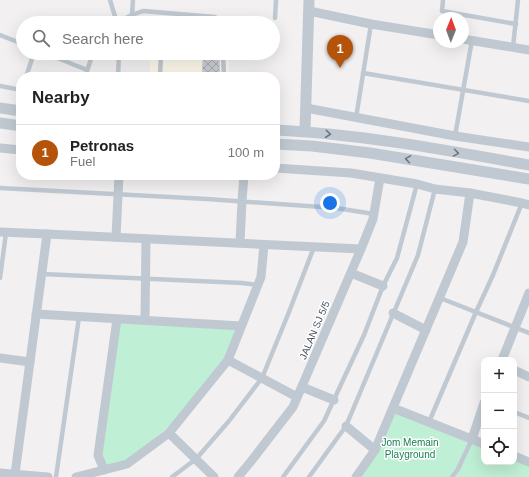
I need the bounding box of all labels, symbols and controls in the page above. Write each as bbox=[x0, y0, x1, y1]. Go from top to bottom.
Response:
north arrow bbox=[433, 12, 469, 48]
search box bbox=[16, 16, 280, 60]
icon: search bbox=[30, 27, 52, 49]
text: Search here bbox=[62, 30, 144, 47]
pin: 1 bbox=[327, 35, 353, 68]
text: Nearby bbox=[32, 88, 90, 107]
one-way arrow bbox=[325, 129, 331, 138]
text: Petronas bbox=[70, 137, 134, 154]
text: 1 bbox=[41, 145, 49, 160]
text: 100 m bbox=[228, 145, 264, 160]
one-way arrow bbox=[453, 148, 459, 157]
text: Fuel bbox=[70, 154, 95, 169]
one-way arrow bbox=[405, 155, 411, 164]
your location bbox=[320, 193, 340, 213]
street label: JALAN SJ 5/5 bbox=[297, 299, 332, 361]
map controls bbox=[481, 357, 517, 465]
button: + bbox=[481, 357, 517, 393]
button: − bbox=[481, 393, 517, 429]
button: locate bbox=[481, 429, 517, 465]
park label: Jom Memain Playground bbox=[381, 437, 439, 460]

